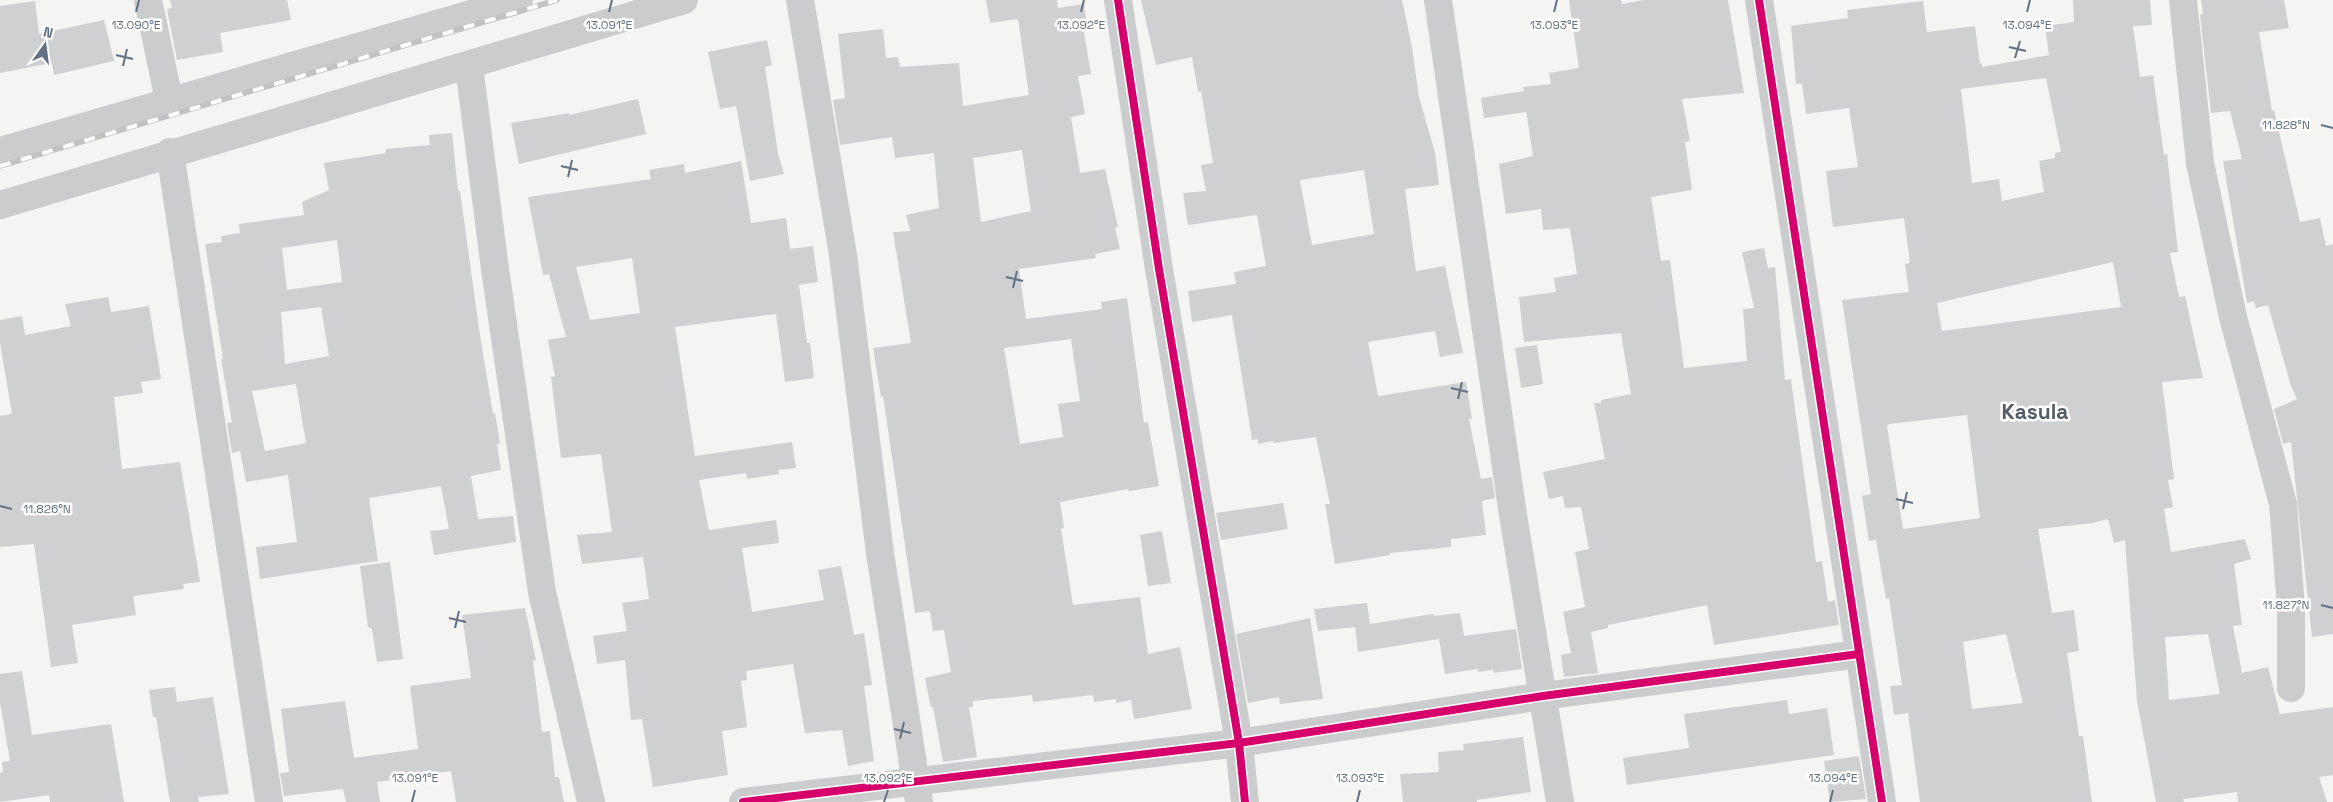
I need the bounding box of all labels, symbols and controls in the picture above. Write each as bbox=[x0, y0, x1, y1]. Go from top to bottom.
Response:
text: 13.090°E bbox=[111, 17, 161, 33]
text: 13.091°E bbox=[586, 17, 632, 33]
text: 13.092°E bbox=[1057, 17, 1106, 33]
text: 13.093°E bbox=[1530, 17, 1579, 33]
text: 13.094°E bbox=[2003, 17, 2052, 33]
north arrow bbox=[20, 20, 70, 70]
text: N bbox=[41, 23, 55, 42]
text: 11.828°N bbox=[2262, 117, 2310, 133]
district label: Kasula bbox=[2002, 398, 2068, 425]
text: 11.826°N bbox=[23, 501, 71, 517]
text: 11.827°N bbox=[2263, 597, 2310, 613]
text: 13.091°E bbox=[392, 770, 438, 786]
text: 13.092°E bbox=[864, 770, 913, 786]
text: 13.093°E bbox=[1336, 770, 1385, 786]
text: 13.094°E bbox=[1809, 770, 1858, 786]

